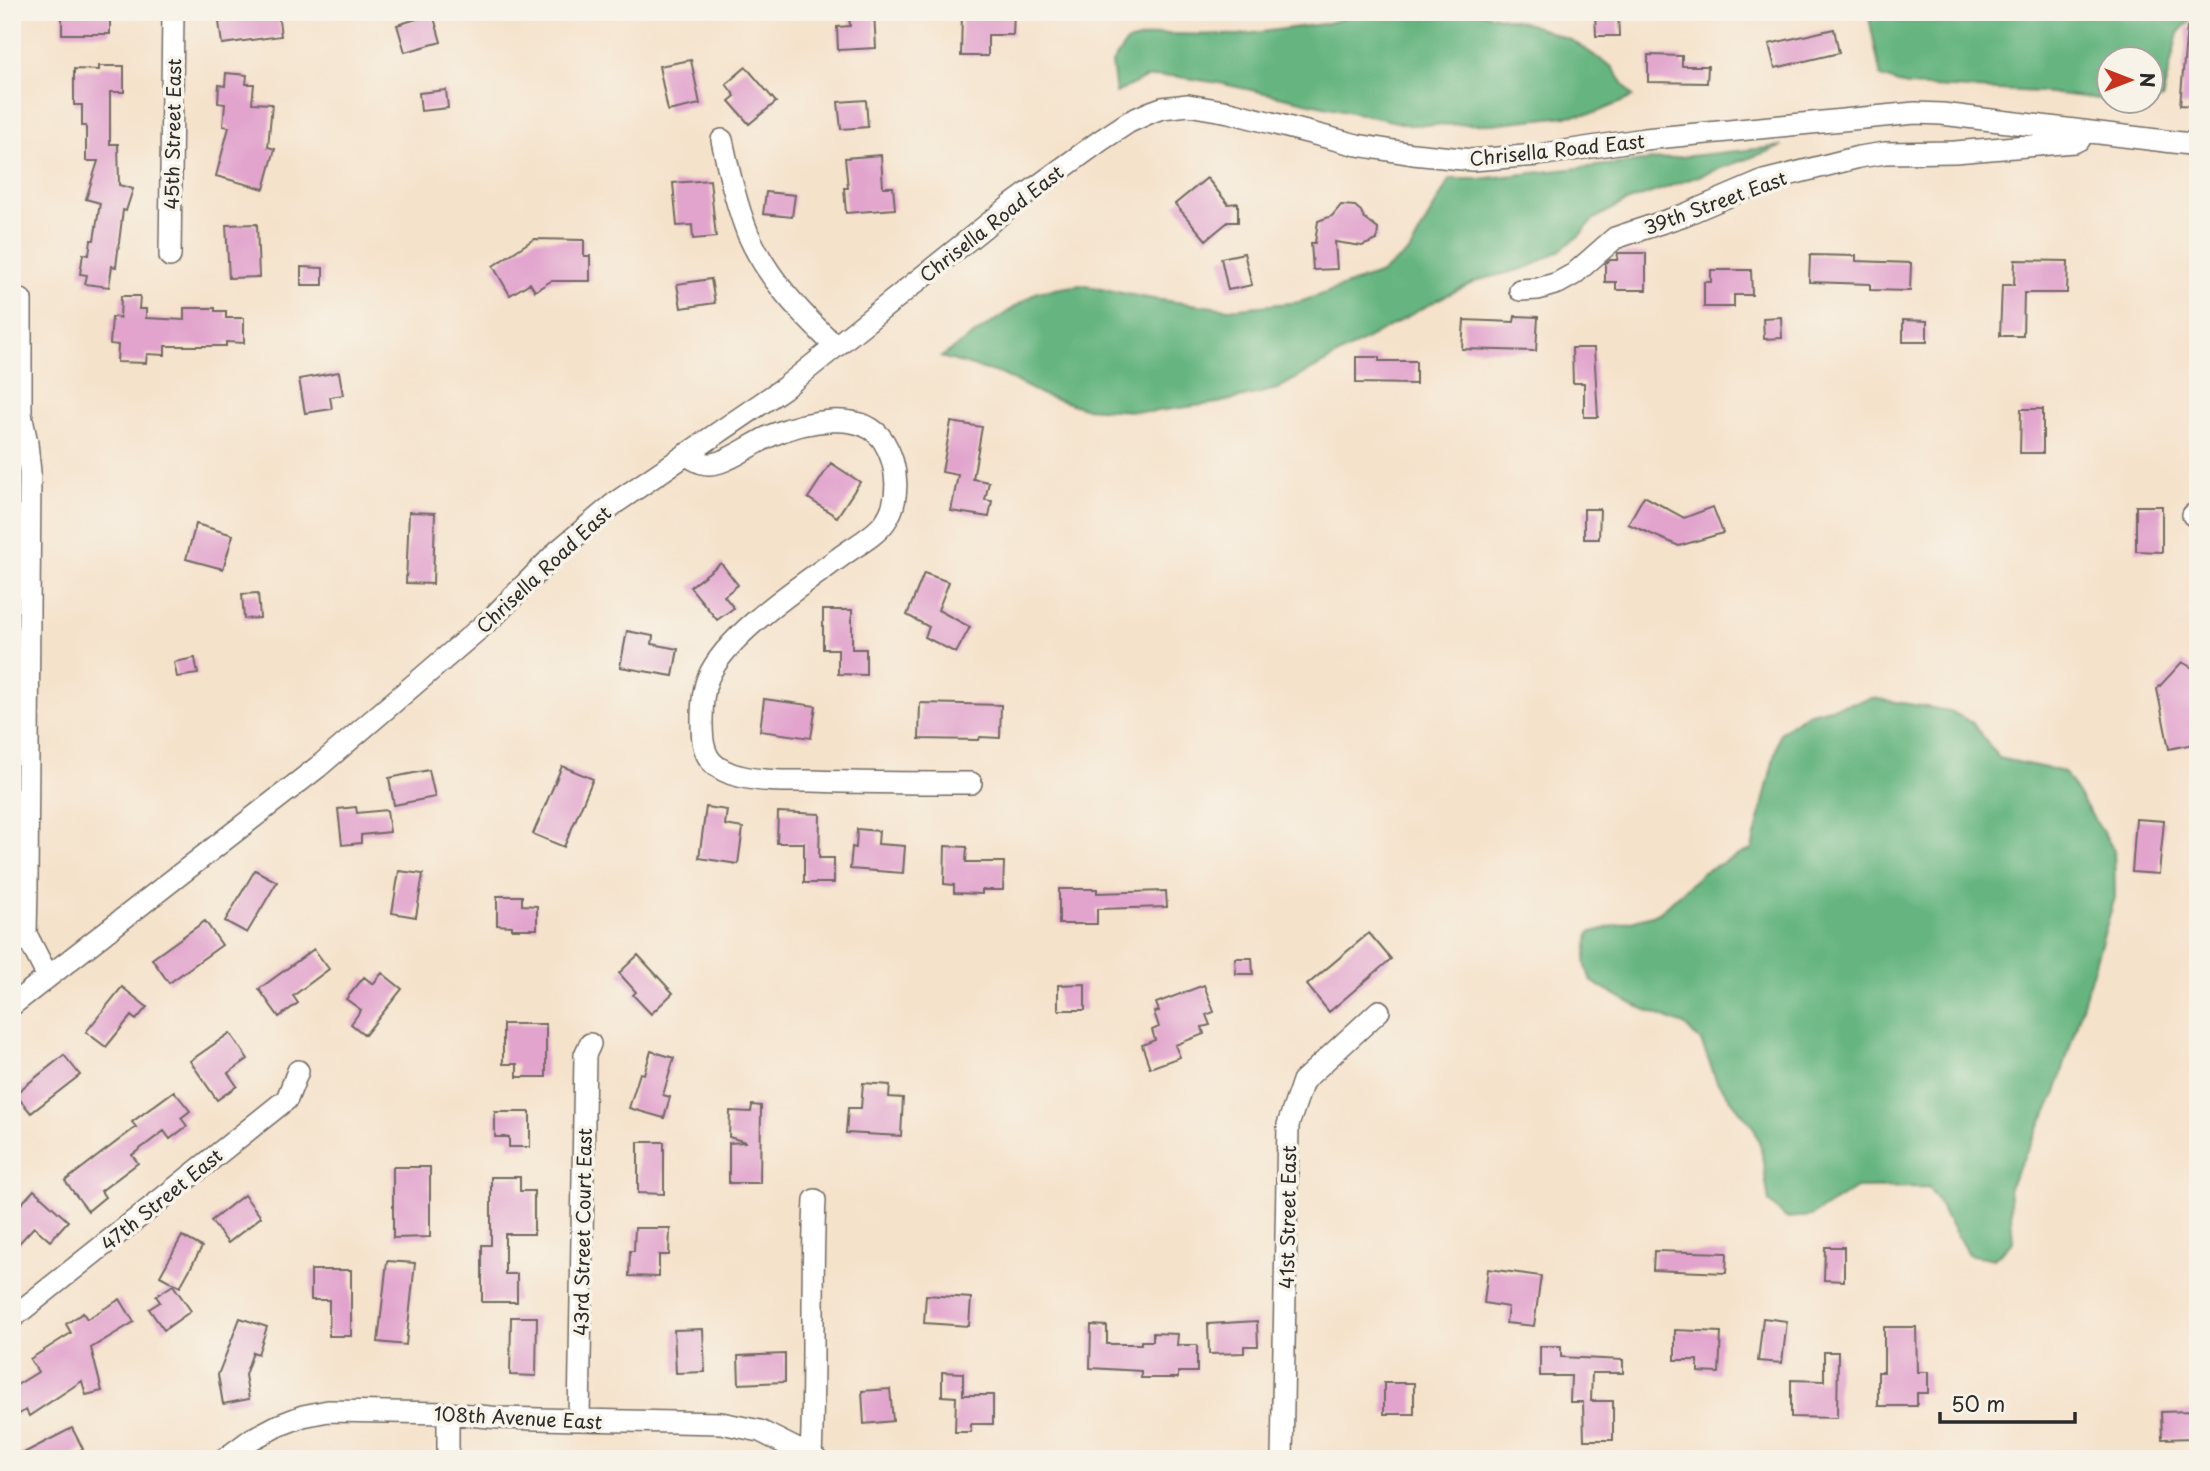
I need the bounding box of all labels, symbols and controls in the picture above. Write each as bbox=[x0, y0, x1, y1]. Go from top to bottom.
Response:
north arrow bbox=[2094, 46, 2164, 116]
street label: 45th Street East bbox=[157, 58, 187, 210]
text: N bbox=[2134, 72, 2162, 88]
street label: Chrisella Road East bbox=[1468, 126, 1646, 172]
street label: Chrisella Road East bbox=[913, 158, 1069, 288]
street label: 39th Street East bbox=[1640, 163, 1790, 241]
street label: Chrisella Road East bbox=[469, 498, 617, 639]
street label: 43rd Street Court East bbox=[566, 1127, 598, 1336]
street label: 47th Street East bbox=[94, 1141, 228, 1257]
street label: 41st Street East bbox=[1272, 1145, 1302, 1289]
scale bar bbox=[1940, 1380, 2075, 1424]
text: 50 m bbox=[1951, 1387, 2005, 1419]
street label: 108th Avenue East bbox=[433, 1399, 603, 1435]

